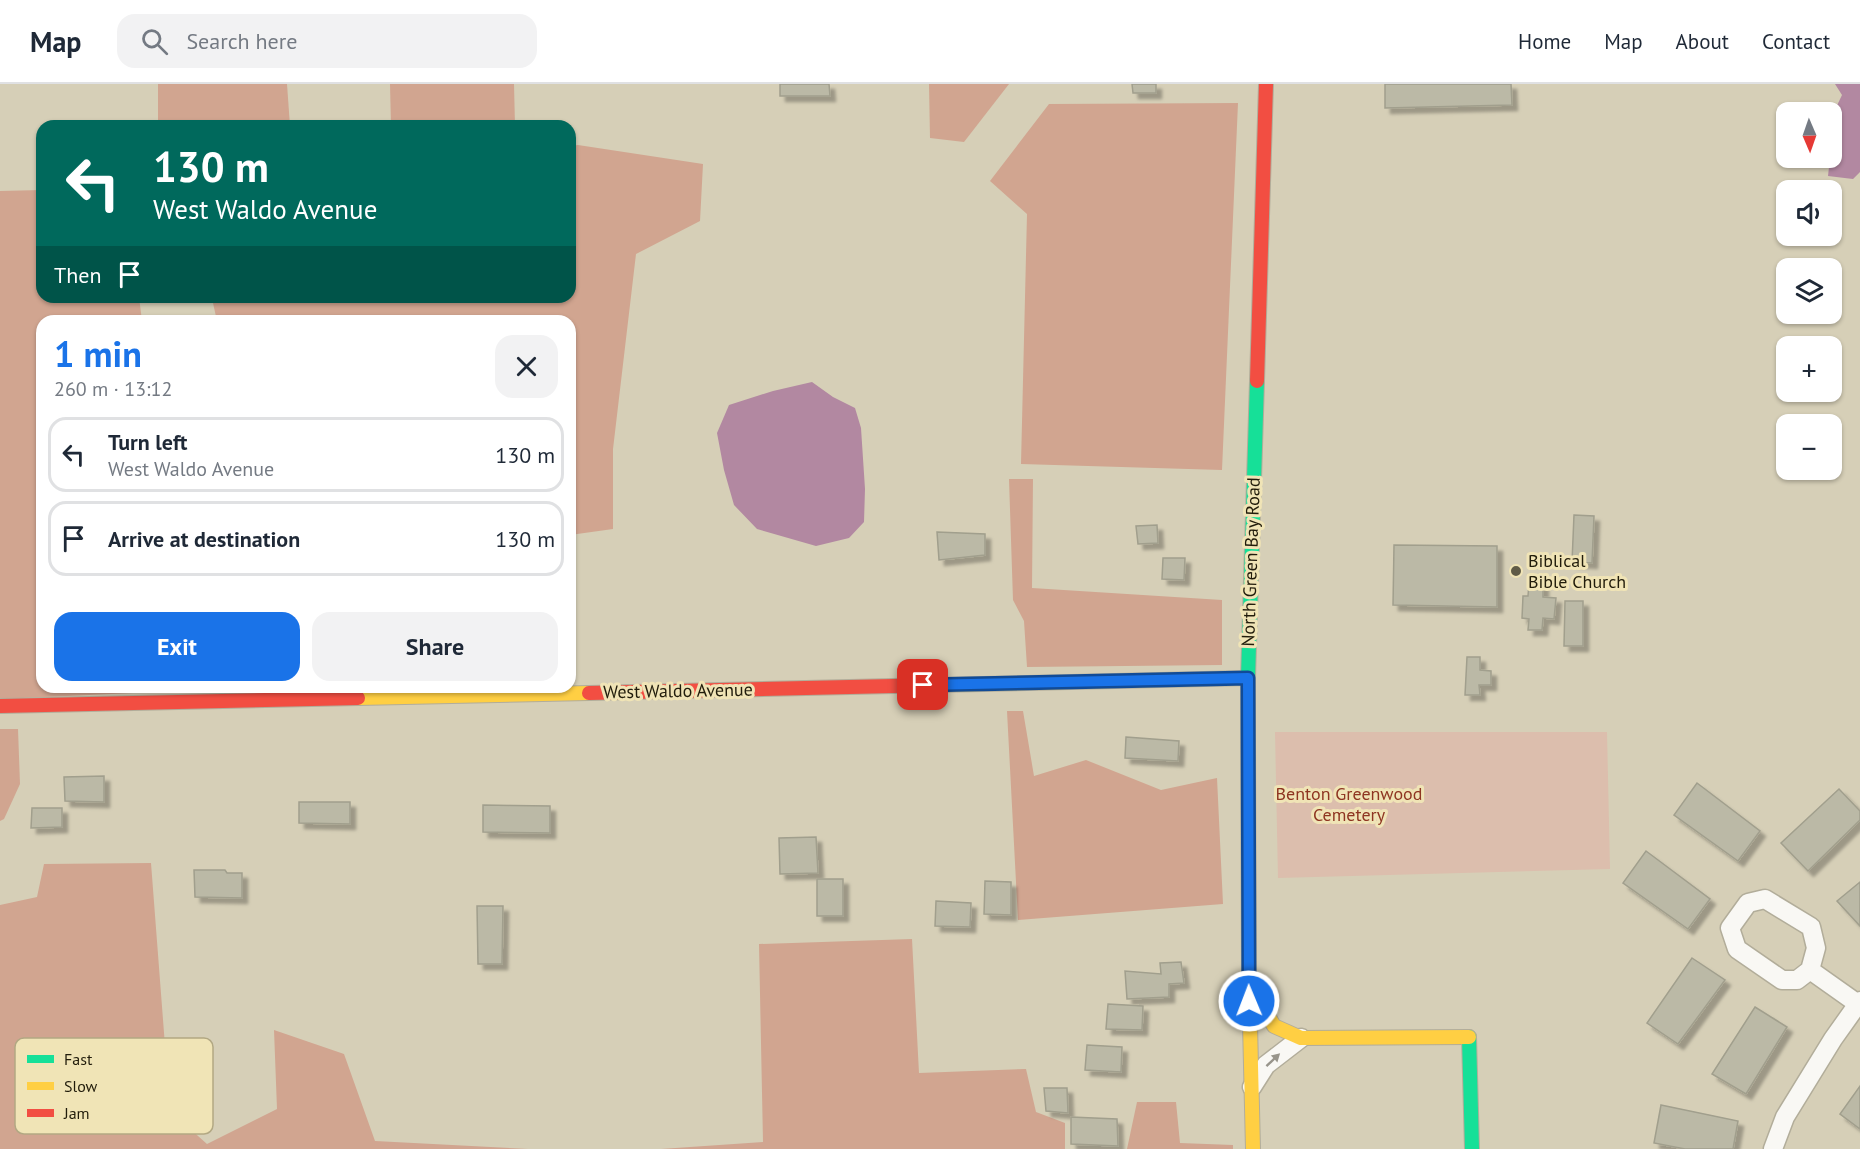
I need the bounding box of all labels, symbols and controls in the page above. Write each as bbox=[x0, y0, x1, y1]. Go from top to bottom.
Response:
search box bbox=[117, 14, 537, 68]
text: Map bbox=[30, 23, 81, 60]
icon: search bbox=[138, 25, 171, 58]
text: Search here bbox=[186, 27, 297, 55]
text: Home bbox=[1518, 28, 1571, 55]
text: Map bbox=[1604, 28, 1643, 55]
text: About bbox=[1676, 28, 1729, 55]
text: Contact bbox=[1762, 28, 1830, 55]
north arrow bbox=[1776, 102, 1842, 168]
map controls bbox=[1776, 102, 1842, 480]
text: 130 m bbox=[153, 139, 269, 194]
icon: left bbox=[54, 144, 132, 222]
button: sound bbox=[1776, 180, 1842, 246]
text: West Waldo Avenue bbox=[153, 192, 377, 226]
icon: arrive bbox=[113, 258, 146, 291]
button: layers bbox=[1776, 258, 1842, 324]
text: Then bbox=[54, 261, 101, 289]
text: 1 min bbox=[54, 330, 142, 377]
button: close bbox=[495, 335, 558, 398]
button: + bbox=[1776, 336, 1842, 402]
text: 260 m · 13:12 bbox=[54, 376, 172, 402]
button: − bbox=[1776, 414, 1842, 480]
text: Turn left bbox=[108, 428, 188, 456]
icon: left bbox=[57, 438, 90, 471]
text: 130 m bbox=[495, 441, 555, 469]
text: West Waldo Avenue bbox=[108, 456, 274, 482]
street label: North Green Bay Road bbox=[1236, 477, 1265, 647]
icon: arrive bbox=[57, 522, 90, 555]
text: Arrive at destination bbox=[108, 525, 300, 553]
text: 130 m bbox=[495, 525, 555, 553]
place label: Biblical Bible Church bbox=[1528, 549, 1626, 593]
marker: Biblical Bible Church bbox=[1509, 564, 1523, 578]
button: Exit bbox=[54, 612, 300, 681]
button: Share bbox=[312, 612, 558, 681]
pin bbox=[897, 659, 948, 710]
icon: arrive bbox=[906, 668, 939, 701]
street label: West Waldo Avenue bbox=[603, 678, 753, 703]
park label: Benton Greenwood Cemetery bbox=[1276, 782, 1422, 826]
position arrow bbox=[1217, 969, 1281, 1033]
legend bbox=[15, 1038, 213, 1134]
text: Fast bbox=[64, 1049, 93, 1069]
one-way arrow bbox=[1265, 1053, 1280, 1067]
text: Slow bbox=[64, 1076, 98, 1096]
text: Jam bbox=[63, 1103, 90, 1123]

